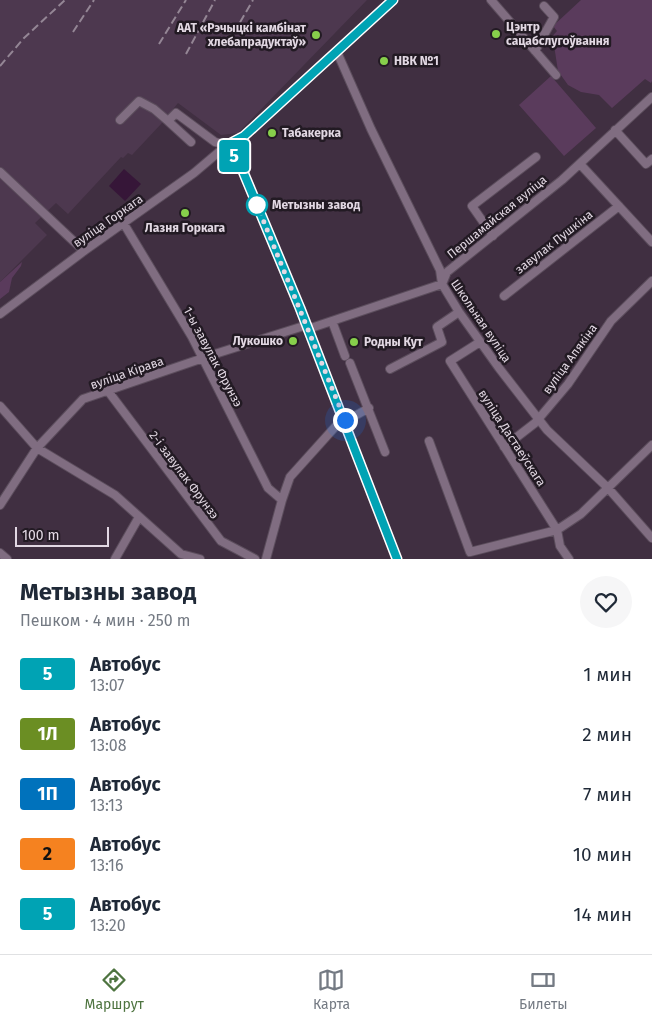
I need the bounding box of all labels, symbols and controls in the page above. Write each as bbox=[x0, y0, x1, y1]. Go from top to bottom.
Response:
place label: Цэнтр сацабслугоўвання bbox=[506, 20, 610, 48]
place label: ААТ «Рэчыцкі камбінат хлебапрадуктаў» bbox=[176, 21, 306, 49]
marker: Цэнтр сацабслугоўвання bbox=[490, 28, 502, 40]
marker: ААТ «Рэчыцкі камбінат хлебапрадуктаў» bbox=[310, 29, 322, 41]
place label: НВК №1 bbox=[394, 54, 439, 68]
marker: НВК №1 bbox=[378, 55, 390, 67]
place label: Табакерка bbox=[282, 126, 341, 140]
marker: Табакерка bbox=[266, 127, 278, 139]
line badge: 5 bbox=[218, 140, 250, 172]
text: 5 bbox=[229, 145, 239, 167]
street label: Першамайская вуліца bbox=[444, 173, 550, 261]
street label: вуліца Горкага bbox=[70, 192, 146, 250]
marker: Метызны завод bbox=[246, 194, 268, 216]
place label: Метызны завод bbox=[272, 198, 360, 212]
marker: Лазня Горкага bbox=[179, 207, 191, 219]
street label: завулак Пушкіна bbox=[512, 207, 596, 277]
place label: Лазня Горкага bbox=[145, 221, 226, 235]
street label: Школьная вуліца bbox=[448, 277, 514, 365]
street label: 1-ы завулак Фрунзэ bbox=[181, 305, 245, 410]
street label: вуліца Апякіна bbox=[540, 321, 600, 397]
place label: Лукошко bbox=[233, 334, 283, 348]
marker: Лукошко bbox=[287, 335, 299, 347]
place label: Родны Кут bbox=[364, 335, 423, 349]
marker: Родны Кут bbox=[348, 336, 360, 348]
street label: вуліца Кірава bbox=[89, 354, 165, 392]
street label: вуліца Дастаеўскага bbox=[476, 387, 548, 489]
your location bbox=[333, 408, 358, 433]
street label: 2-і завулак Фрунзэ bbox=[146, 428, 222, 522]
scale bar bbox=[15, 524, 109, 547]
text: 100 m bbox=[22, 527, 59, 544]
button: heart bbox=[580, 576, 632, 628]
text: Метызны завод bbox=[20, 578, 196, 606]
text: Пешком · 4 мин · 250 m bbox=[20, 611, 191, 630]
text: Автобус bbox=[90, 653, 161, 676]
text: 5 bbox=[43, 663, 52, 685]
text: 1 мин bbox=[583, 663, 632, 686]
text: 13:07 bbox=[90, 676, 124, 695]
text: Автобус bbox=[90, 713, 161, 736]
text: 1Л bbox=[37, 723, 58, 745]
text: 2 мин bbox=[582, 723, 632, 746]
text: 13:08 bbox=[90, 736, 127, 755]
text: Автобус bbox=[90, 773, 161, 796]
text: 1П bbox=[37, 783, 58, 805]
text: 7 мин bbox=[583, 783, 632, 806]
text: 13:13 bbox=[90, 796, 123, 815]
text: Автобус bbox=[90, 833, 161, 856]
text: 2 bbox=[43, 843, 52, 865]
text: 10 мин bbox=[573, 843, 632, 866]
text: 13:16 bbox=[90, 856, 124, 875]
text: Автобус bbox=[90, 893, 161, 916]
text: 5 bbox=[43, 903, 52, 925]
text: 14 мин bbox=[573, 903, 632, 926]
text: 13:20 bbox=[90, 916, 126, 935]
tab: Маршрут bbox=[85, 966, 144, 1013]
tab: Карта bbox=[313, 966, 350, 1013]
tab: Билеты bbox=[519, 966, 568, 1013]

